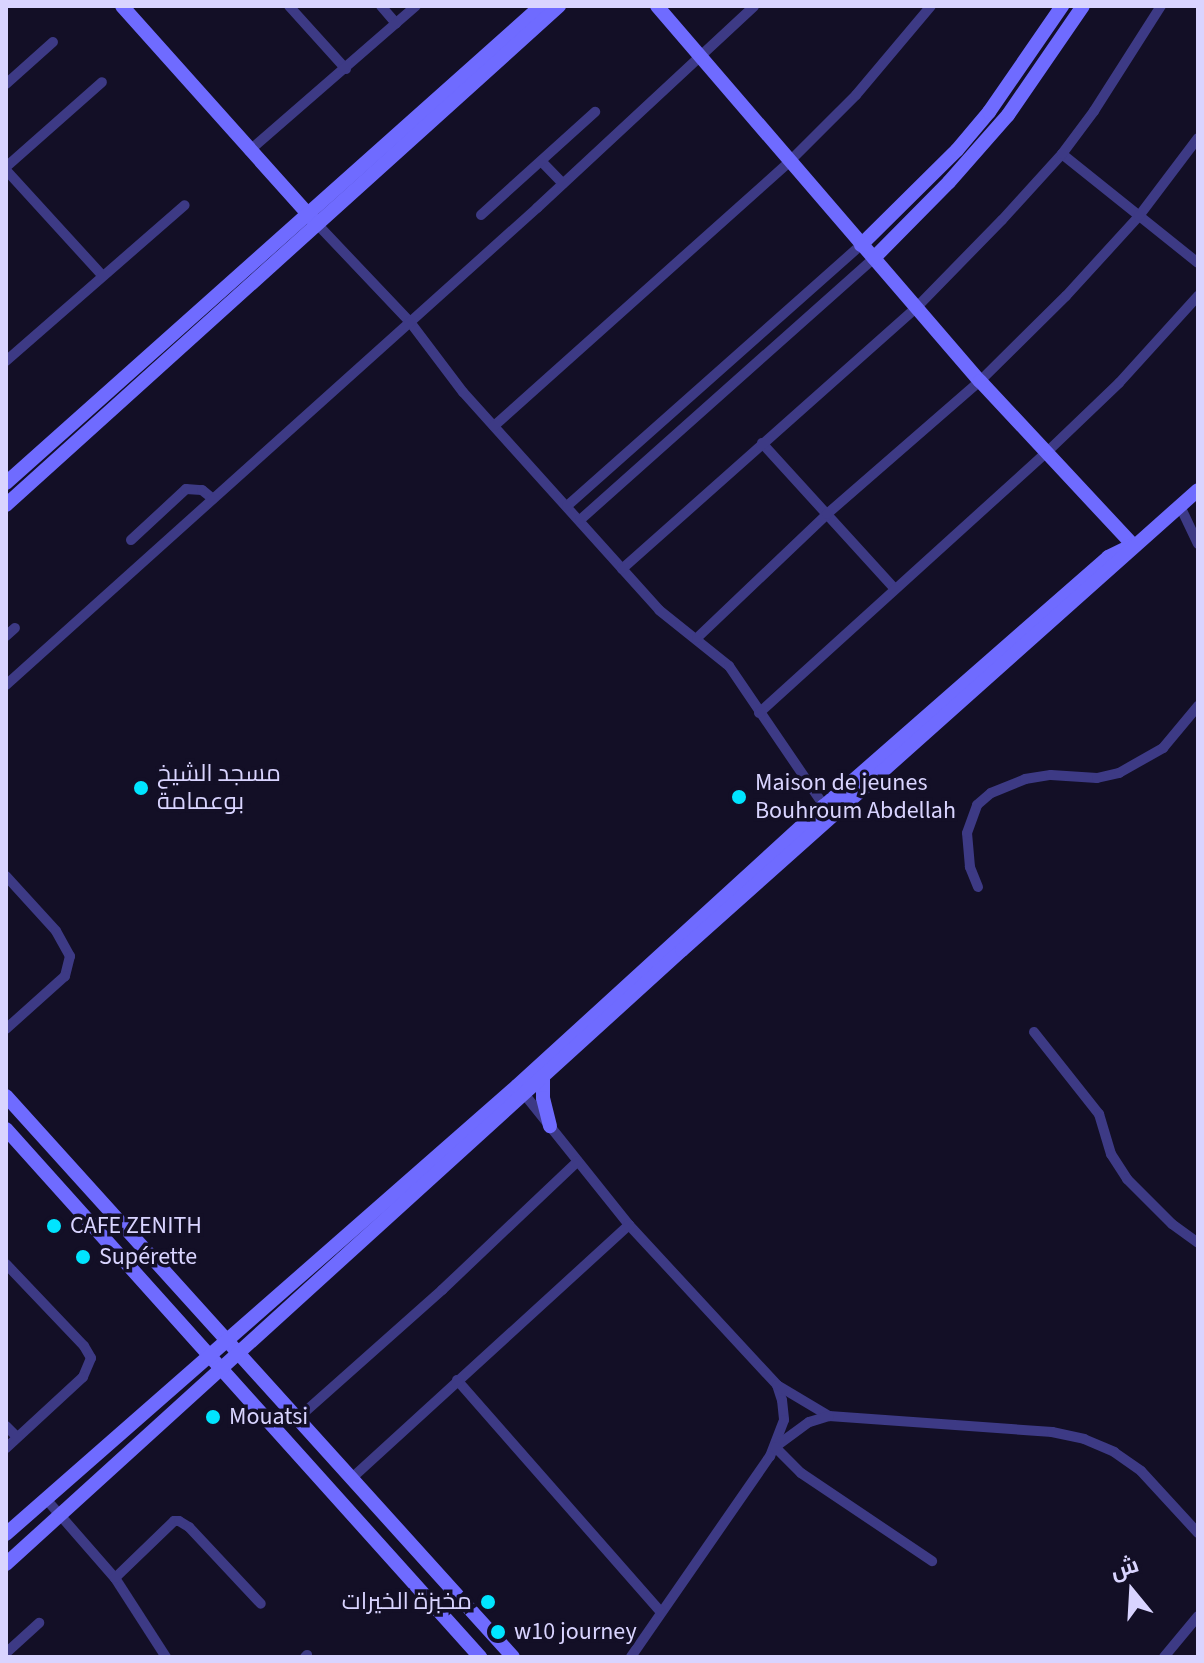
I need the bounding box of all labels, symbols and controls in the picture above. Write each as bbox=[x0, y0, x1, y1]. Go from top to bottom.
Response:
place label: مسجد الشيخ بوعمامة bbox=[157, 760, 281, 816]
place label: Maison de jeunes Bouhroum Abdellah bbox=[755, 769, 956, 825]
marker: مسجد الشيخ بوعمامة bbox=[132, 779, 150, 797]
marker: Maison de jeunes Bouhroum Abdellah bbox=[730, 788, 748, 806]
place label: CAFE ZENITH bbox=[70, 1212, 202, 1240]
marker: CAFE ZENITH bbox=[45, 1217, 63, 1235]
place label: Supérette bbox=[99, 1243, 197, 1271]
marker: Supérette bbox=[74, 1248, 92, 1266]
place label: Mouatsi bbox=[229, 1403, 308, 1431]
marker: Mouatsi bbox=[204, 1408, 222, 1426]
text: ش bbox=[1106, 1549, 1143, 1588]
north arrow bbox=[1092, 1551, 1172, 1631]
place label: مخبزة الخيرات bbox=[342, 1588, 472, 1616]
marker: مخبزة الخيرات bbox=[479, 1593, 497, 1611]
place label: w10 journey bbox=[514, 1618, 637, 1646]
marker: w10 journey bbox=[489, 1623, 507, 1641]

